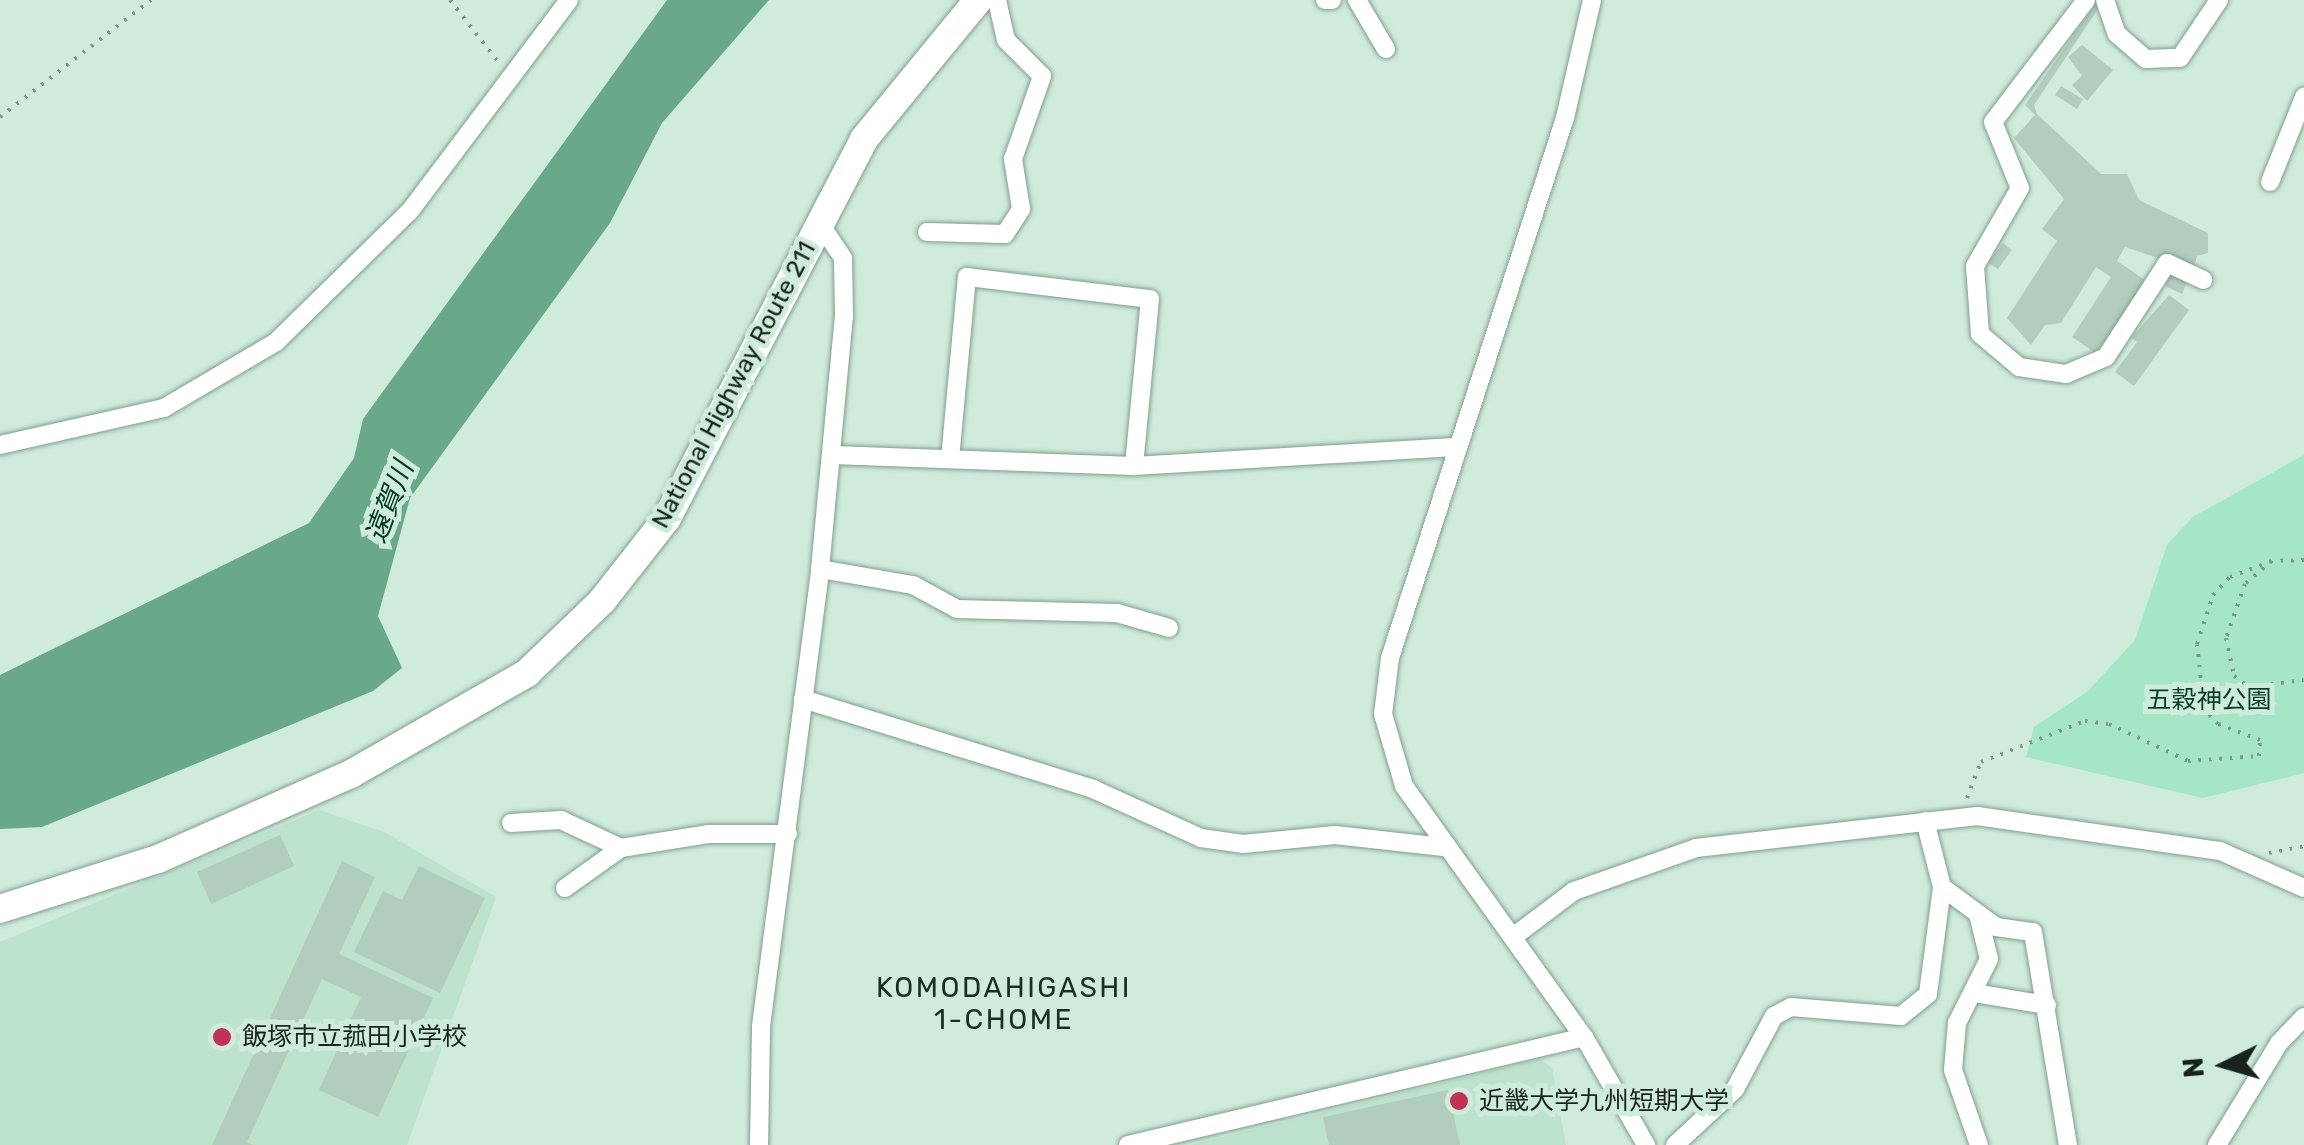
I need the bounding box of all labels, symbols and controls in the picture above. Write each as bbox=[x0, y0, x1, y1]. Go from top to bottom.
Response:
street label: National Highway Route 211 bbox=[645, 236, 823, 534]
water label: 遠賀川 bbox=[359, 457, 421, 547]
park label: 五穀神公園 bbox=[2147, 685, 2271, 715]
district label: KOMODAHIGASHI 1-CHOME bbox=[876, 971, 1132, 1037]
north arrow bbox=[2174, 1015, 2274, 1115]
place label: 飯塚市立菰田小学校 bbox=[242, 1022, 467, 1052]
marker: 飯塚市立菰田小学校 bbox=[211, 1026, 233, 1048]
text: N bbox=[2176, 1056, 2211, 1079]
place label: 近畿大学九州短期大学 bbox=[1479, 1086, 1729, 1116]
marker: 近畿大学九州短期大学 bbox=[1448, 1090, 1470, 1112]

